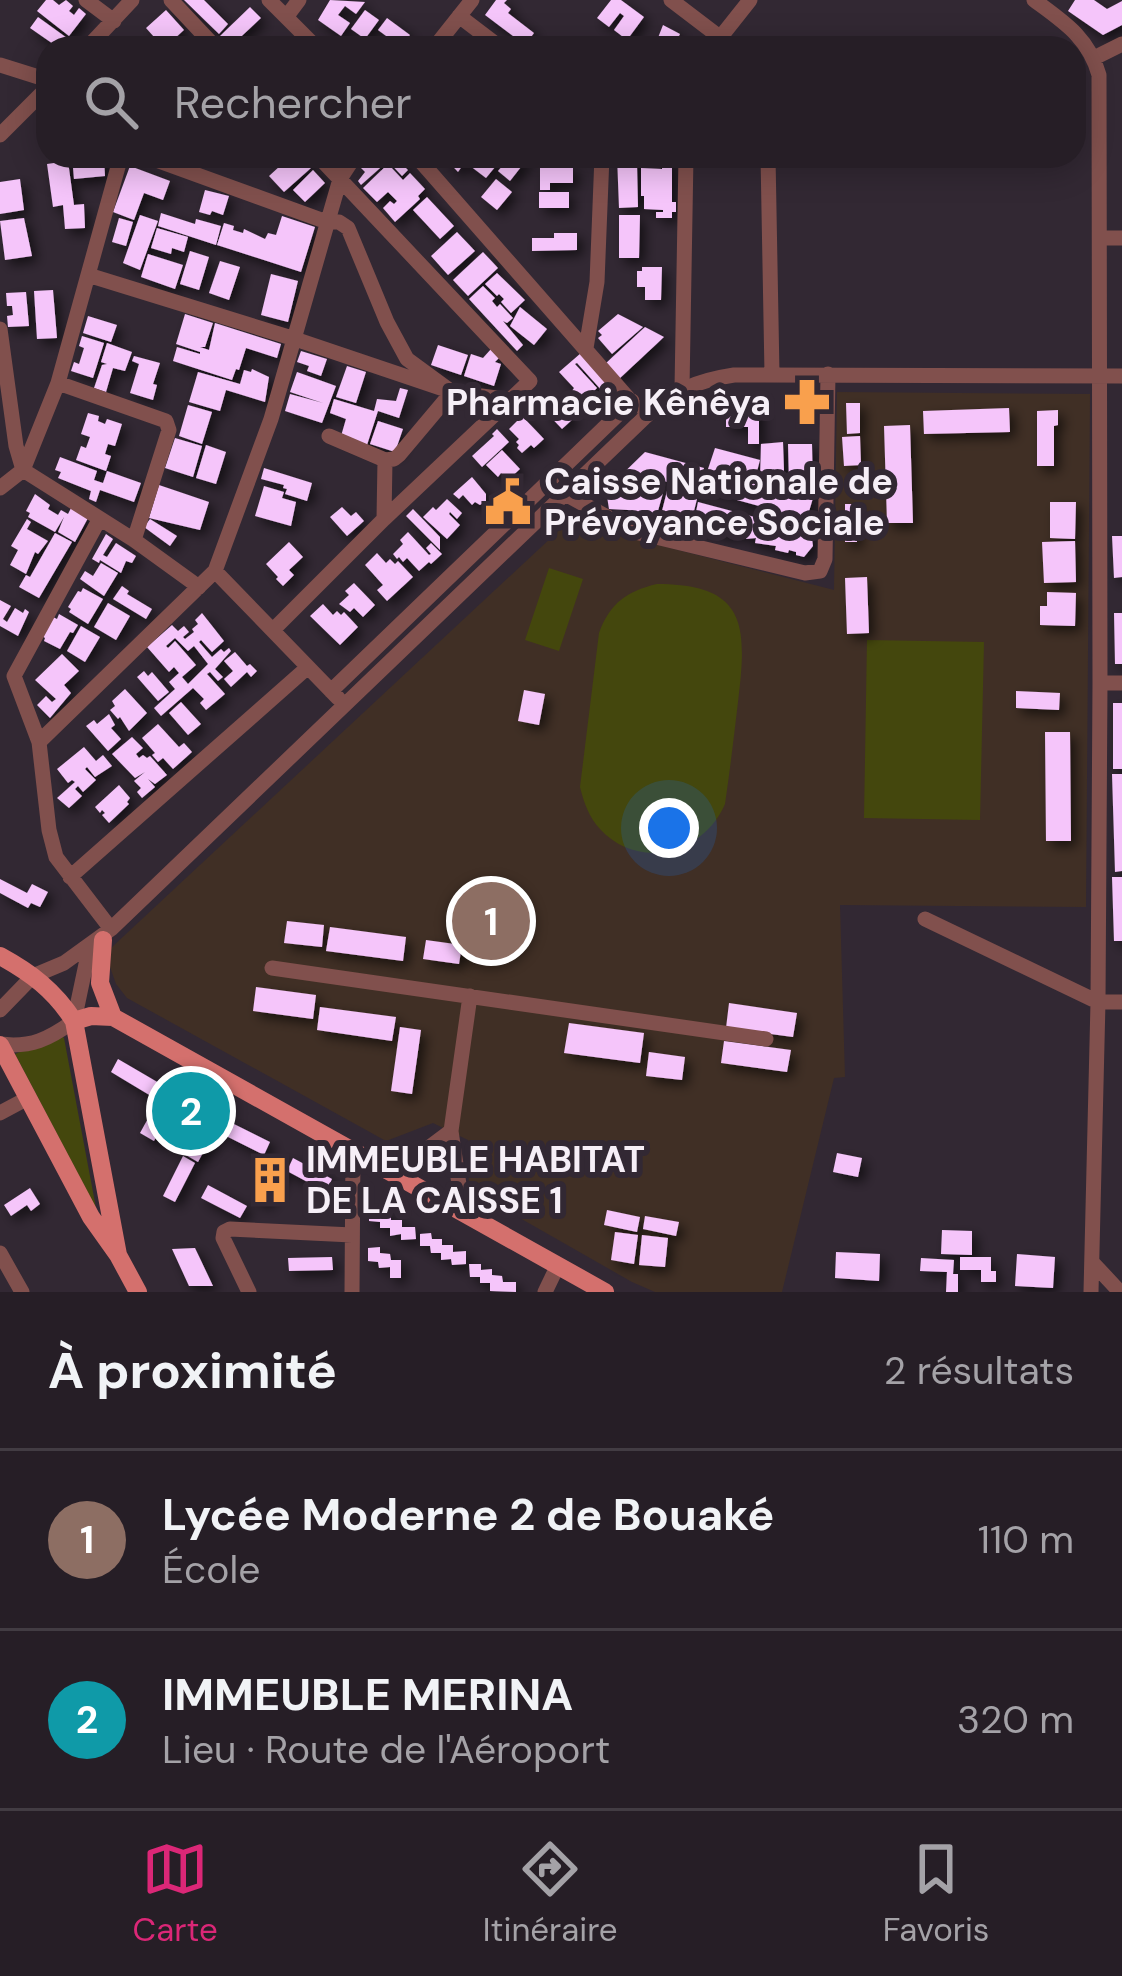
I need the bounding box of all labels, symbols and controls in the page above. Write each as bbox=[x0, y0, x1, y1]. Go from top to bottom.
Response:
search box bbox=[36, 36, 1086, 168]
icon: search bbox=[78, 69, 144, 135]
text: Rechercher bbox=[174, 73, 412, 132]
pharmacy icon: Pharmacie Kênêya bbox=[782, 377, 832, 427]
place label: Pharmacie Kênêya bbox=[446, 379, 771, 426]
place label: Caisse Nationale de Prévoyance Sociale bbox=[544, 458, 893, 546]
public building icon: Caisse Nationale de Prévoyance Sociale bbox=[483, 477, 533, 527]
your location bbox=[639, 798, 699, 858]
pin: 1 bbox=[452, 876, 530, 966]
pin: 2 bbox=[152, 1066, 230, 1156]
place label: IMMEUBLE HABITAT DE LA CAISSE 1 bbox=[306, 1136, 645, 1224]
building icon: IMMEUBLE HABITAT DE LA CAISSE 1 bbox=[245, 1155, 295, 1205]
text: À proximité bbox=[48, 1337, 337, 1404]
text: 2 résultats bbox=[884, 1345, 1074, 1396]
text: Lycée Moderne 2 de Bouaké bbox=[162, 1485, 774, 1544]
text: 1 bbox=[80, 1514, 94, 1565]
text: 110 m bbox=[978, 1514, 1074, 1565]
text: École bbox=[162, 1544, 260, 1595]
text: IMMEUBLE MERINA bbox=[162, 1665, 573, 1724]
text: 2 bbox=[76, 1694, 98, 1745]
text: 320 m bbox=[957, 1694, 1074, 1745]
text: Lieu · Route de l'Aéroport bbox=[162, 1724, 610, 1775]
tab: Carte bbox=[133, 1836, 218, 1951]
tab: Itinéraire bbox=[483, 1836, 618, 1951]
tab: Favoris bbox=[883, 1836, 989, 1951]

